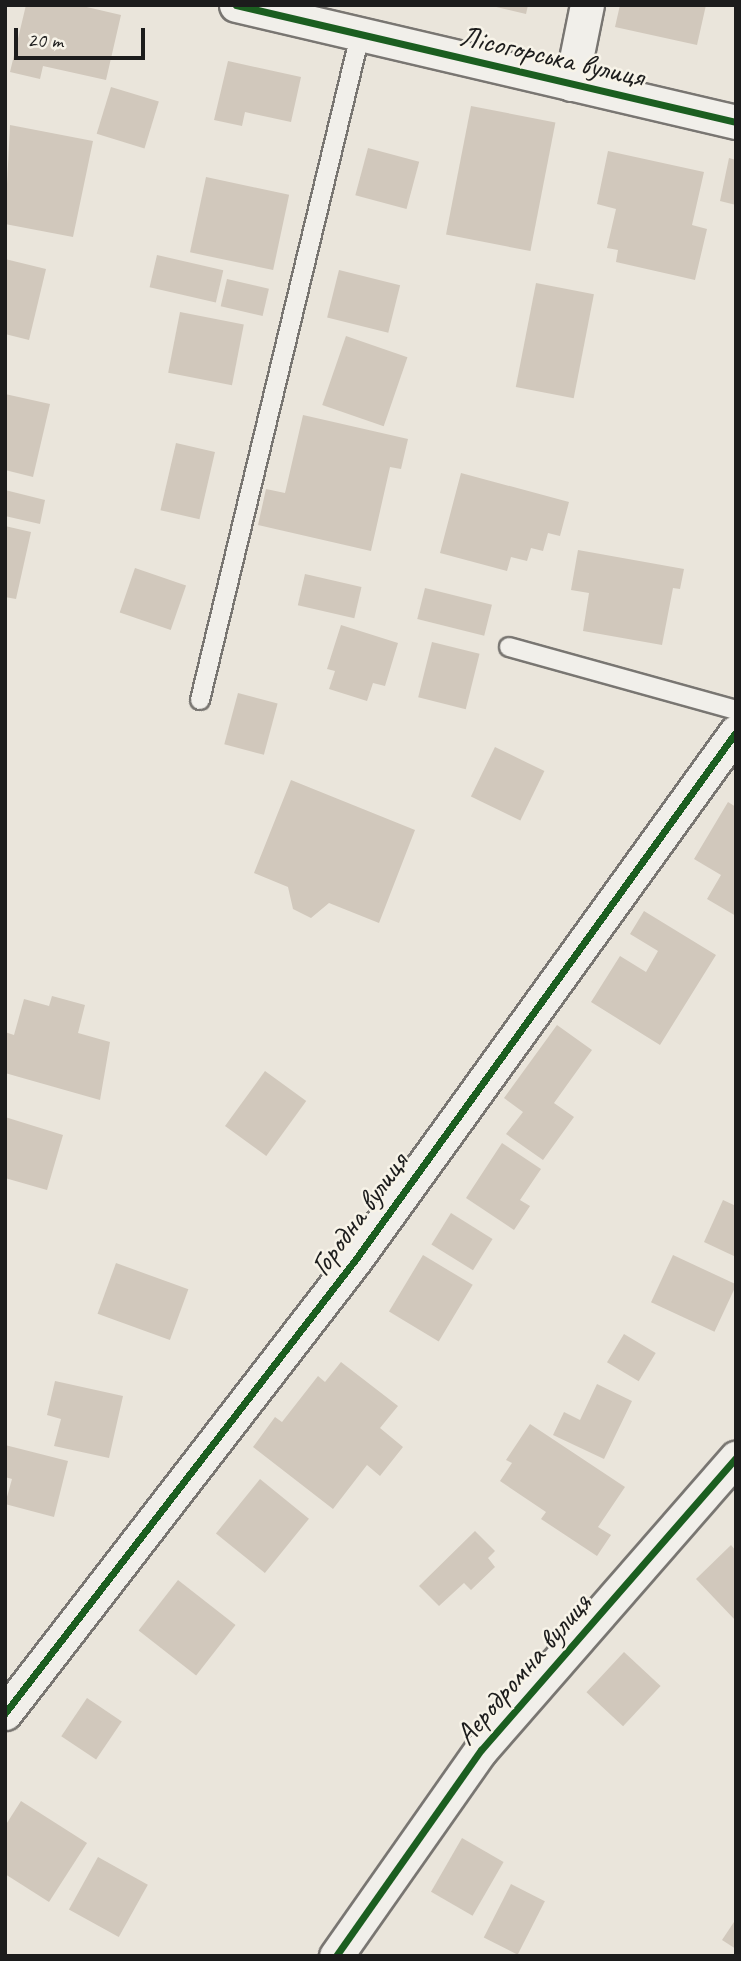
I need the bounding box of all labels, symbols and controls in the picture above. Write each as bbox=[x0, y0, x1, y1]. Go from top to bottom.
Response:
scale bar bbox=[18, 14, 149, 58]
street label: Лісогорська вулиця bbox=[456, 17, 648, 95]
text: 20 m bbox=[27, 27, 63, 53]
street label: Городна вулиця bbox=[302, 1145, 416, 1283]
street label: Аеродромна вулиця bbox=[447, 1586, 599, 1752]

